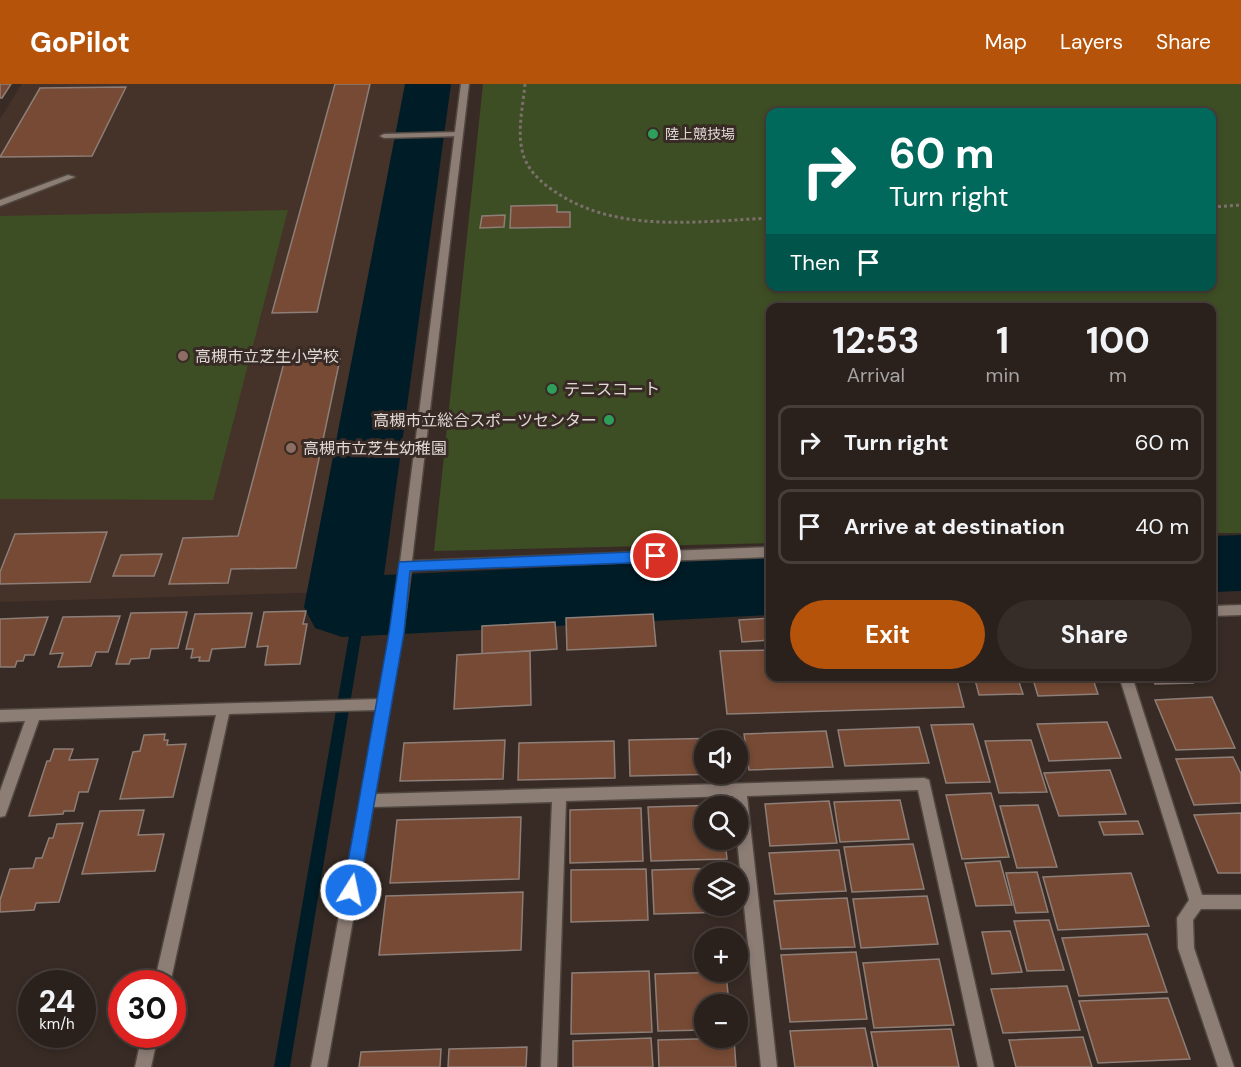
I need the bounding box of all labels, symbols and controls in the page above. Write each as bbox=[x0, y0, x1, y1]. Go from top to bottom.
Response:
text: GoPilot bbox=[30, 24, 130, 61]
text: Map bbox=[985, 28, 1027, 56]
text: Layers bbox=[1060, 28, 1123, 56]
text: Share bbox=[1156, 28, 1211, 56]
place label: 陸上競技場 bbox=[665, 125, 735, 143]
text: 60 m bbox=[889, 126, 995, 181]
marker: 陸上競技場 bbox=[646, 127, 660, 141]
icon: right bbox=[790, 132, 868, 210]
text: Turn right bbox=[889, 179, 1009, 214]
icon: arrive bbox=[852, 246, 885, 279]
text: Then bbox=[790, 248, 840, 277]
text: 12:53 bbox=[832, 317, 919, 364]
text: 1 bbox=[996, 317, 1009, 364]
text: 100 bbox=[1086, 317, 1150, 364]
place label: 高槻市立芝生小学校 bbox=[195, 346, 339, 367]
marker: 高槻市立芝生小学校 bbox=[176, 349, 190, 363]
text: Arrival bbox=[847, 362, 905, 388]
text: min bbox=[986, 362, 1020, 388]
text: m bbox=[1109, 362, 1127, 388]
place label: テニスコート bbox=[564, 379, 660, 400]
marker: テニスコート bbox=[545, 382, 559, 396]
place label: 高槻市立総合スポーツセンター bbox=[373, 410, 597, 431]
marker: 高槻市立総合スポーツセンター bbox=[602, 413, 616, 427]
icon: right bbox=[793, 426, 826, 459]
text: Turn right bbox=[844, 428, 949, 457]
text: 60 m bbox=[1135, 428, 1189, 457]
place label: 高槻市立芝生幼稚園 bbox=[303, 438, 447, 459]
marker: 高槻市立芝生幼稚園 bbox=[284, 441, 298, 455]
icon: arrive bbox=[793, 510, 826, 543]
text: Arrive at destination bbox=[844, 512, 1065, 541]
text: 40 m bbox=[1135, 512, 1189, 541]
pin bbox=[630, 530, 681, 581]
icon: arrive bbox=[639, 539, 672, 572]
button: Exit bbox=[790, 600, 985, 669]
button: Share bbox=[997, 600, 1192, 669]
map controls bbox=[694, 730, 748, 1048]
button: sound bbox=[694, 730, 748, 784]
button: search bbox=[694, 796, 748, 850]
position arrow bbox=[319, 858, 383, 922]
button: layers bbox=[694, 862, 748, 916]
button: + bbox=[694, 928, 748, 982]
speed limit sign: 30 bbox=[108, 970, 186, 1048]
text: 24 bbox=[39, 982, 75, 1021]
button: − bbox=[694, 994, 748, 1048]
text: km/h bbox=[39, 1014, 75, 1034]

